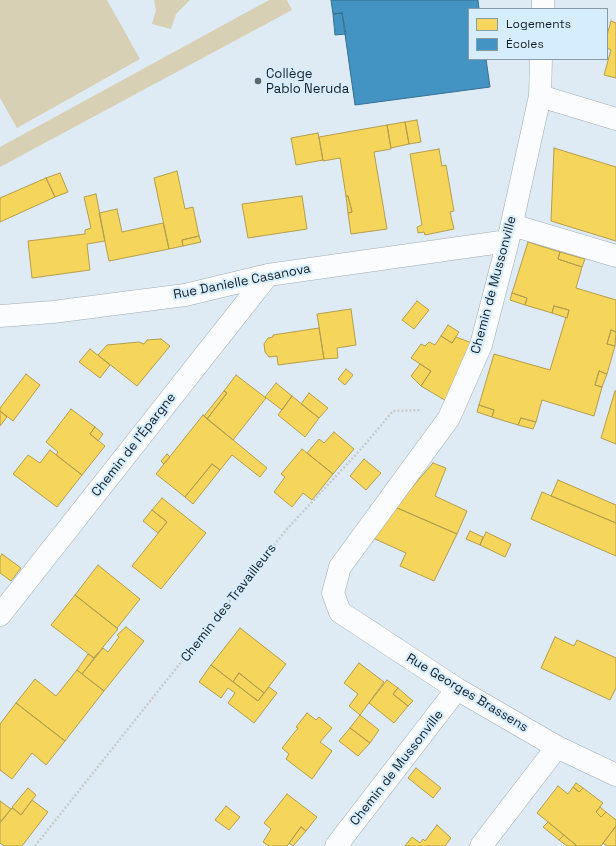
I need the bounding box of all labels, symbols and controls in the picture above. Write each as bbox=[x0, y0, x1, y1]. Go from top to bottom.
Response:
legend bbox=[468, 8, 608, 60]
text: Logements bbox=[506, 16, 571, 32]
text: Écoles bbox=[506, 36, 544, 52]
place label: Collège Pablo Neruda bbox=[266, 66, 349, 97]
marker: Collège Pablo Neruda bbox=[253, 76, 263, 86]
street label: Chemin de Mussonville bbox=[468, 214, 520, 356]
street label: Rue Danielle Casanova bbox=[172, 261, 312, 303]
street label: Chemin de l'Épargne bbox=[89, 390, 179, 500]
street label: Chemin des Travailleurs bbox=[178, 541, 280, 665]
street label: Rue Georges Brassens bbox=[403, 650, 531, 736]
street label: Chemin de Mussonville bbox=[347, 707, 447, 829]

